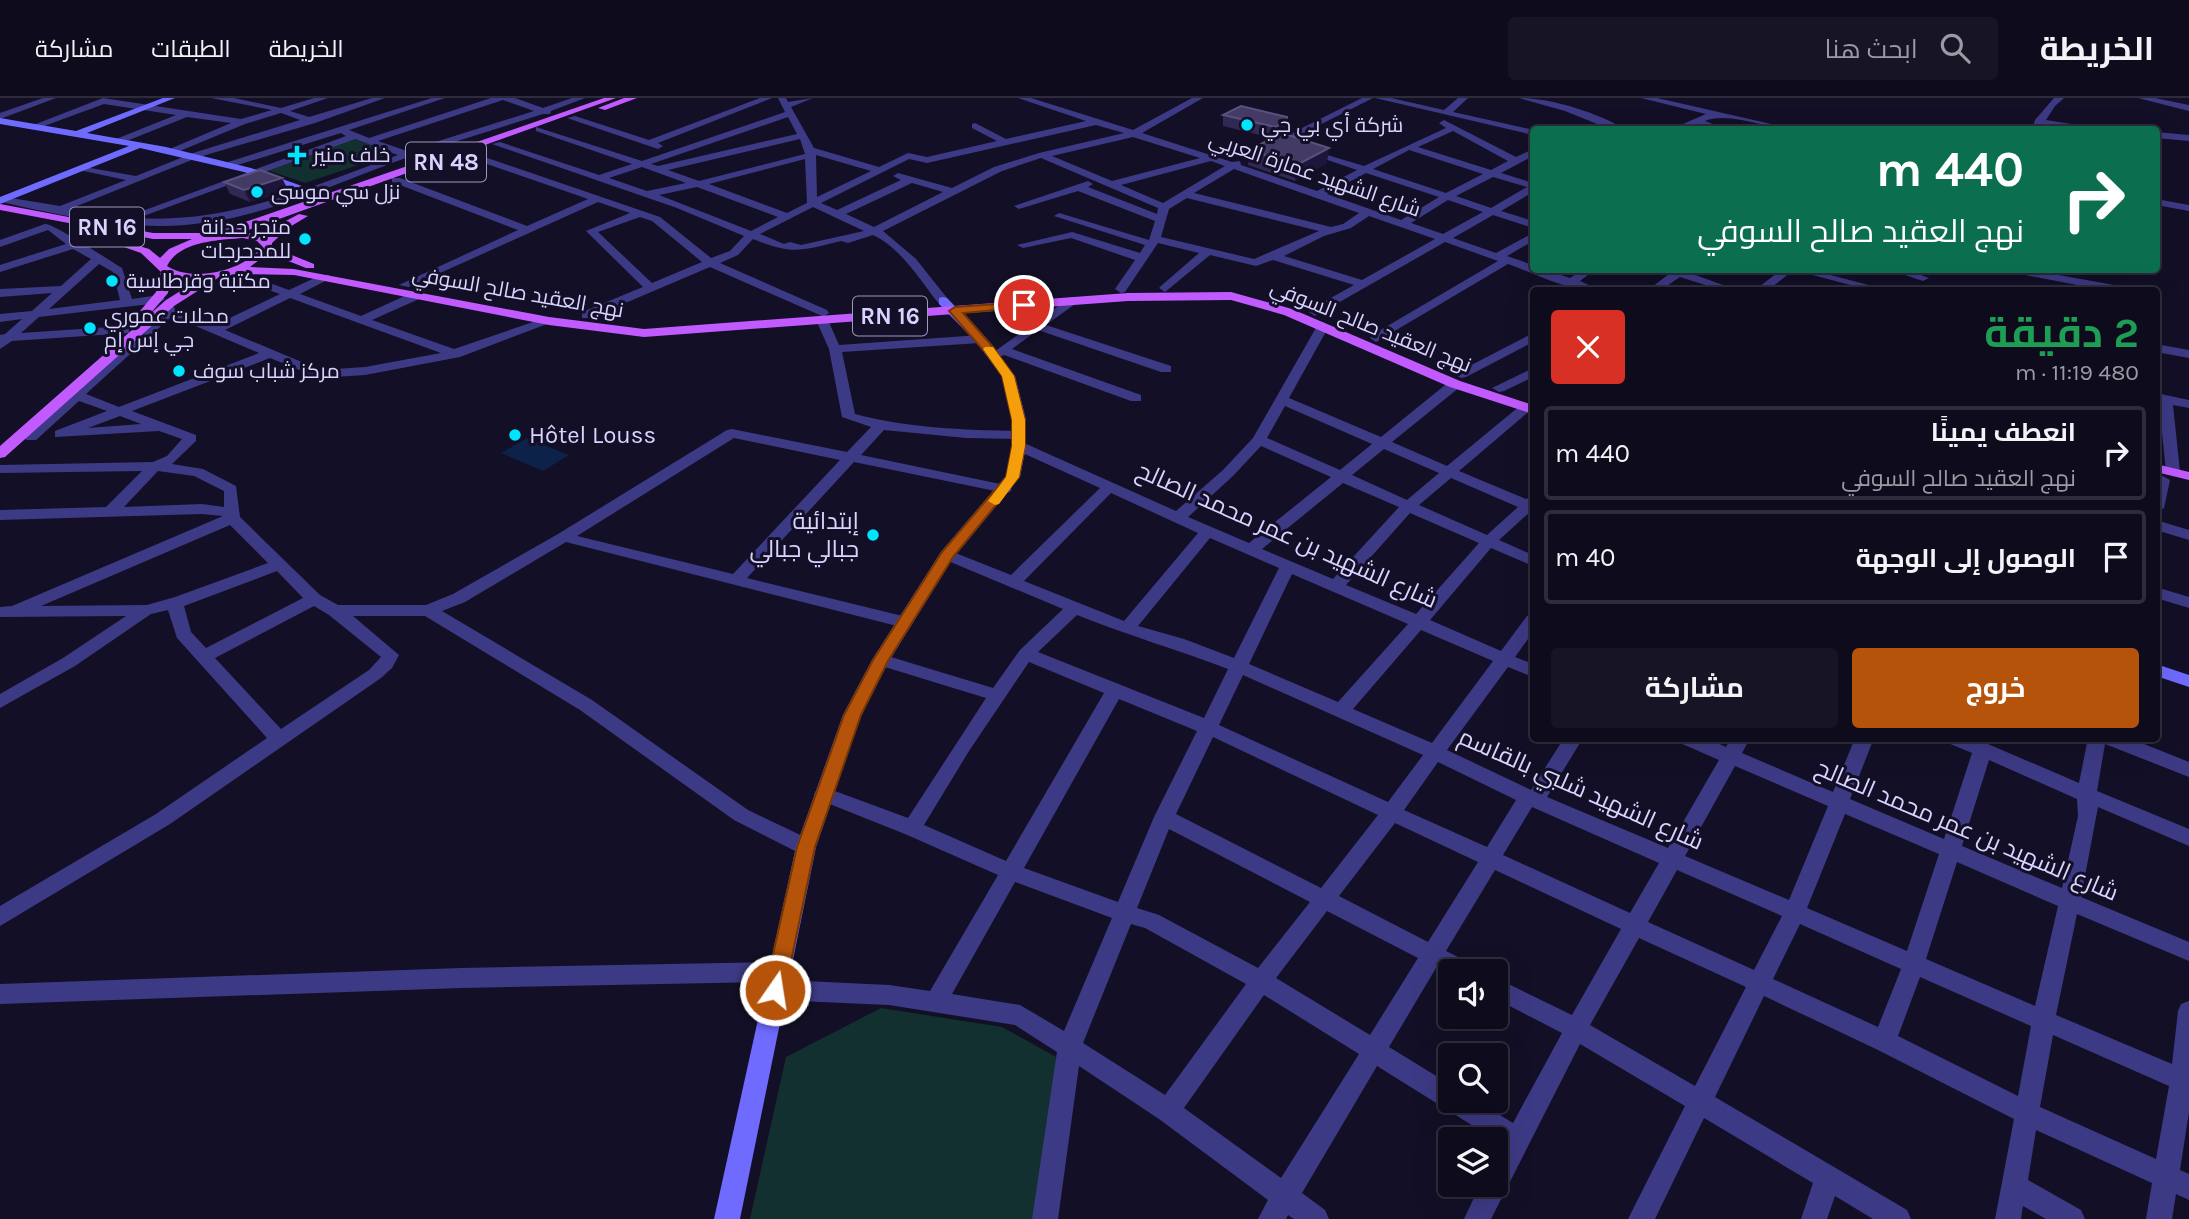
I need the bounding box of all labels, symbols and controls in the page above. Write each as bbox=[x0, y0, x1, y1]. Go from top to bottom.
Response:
search box bbox=[1508, 17, 1998, 80]
icon: search bbox=[1936, 29, 1974, 67]
text: الخريطة bbox=[2040, 30, 2154, 68]
text: ابحث هنا bbox=[1825, 34, 1918, 65]
text: مشاركة bbox=[35, 35, 113, 63]
text: الطبقات bbox=[151, 35, 231, 63]
text: الخريطة bbox=[269, 35, 344, 63]
place label: شركة أي بي جي bbox=[1261, 112, 1403, 141]
marker: شركة أي بي جي bbox=[1239, 117, 1255, 133]
street label: شارع الشهيد عمارة العربي bbox=[1205, 126, 1424, 225]
text: 440 m bbox=[1876, 141, 2024, 198]
road number: RN 48 bbox=[406, 142, 486, 181]
place label: خلف منير bbox=[312, 143, 390, 167]
marker: خلف منير bbox=[287, 145, 307, 165]
icon: right bbox=[2048, 154, 2139, 245]
place label: نزل سي موسى bbox=[271, 180, 400, 207]
marker: نزل سي موسى bbox=[249, 184, 265, 200]
road number: RN 16 bbox=[70, 208, 144, 246]
text: نهج العقيد صالح السوفي bbox=[1697, 213, 2024, 250]
place label: متجر حدانة للمدحرجات bbox=[201, 215, 291, 263]
marker: متجر حدانة للمدحرجات bbox=[297, 231, 313, 247]
street label: نهج العقيد صالح السوفي bbox=[410, 262, 626, 326]
place label: مكتبة وقرطاسية bbox=[126, 269, 271, 293]
marker: مكتبة وقرطاسية bbox=[104, 273, 120, 289]
pin bbox=[994, 275, 1054, 335]
street label: نهج العقيد صالح السوفي bbox=[1266, 275, 1475, 381]
icon: arrive bbox=[1005, 286, 1043, 324]
road number: RN 16 bbox=[853, 296, 927, 336]
place label: محلات عموري جي إس إم bbox=[104, 304, 229, 356]
text: 2 دقيقة bbox=[1984, 308, 2139, 358]
button: close bbox=[1551, 310, 1625, 384]
marker: محلات عموري جي إس إم bbox=[82, 320, 98, 336]
place label: مركز شباب سوف bbox=[193, 359, 340, 383]
text: 480 m · 11:19 bbox=[2015, 359, 2139, 386]
marker: مركز شباب سوف bbox=[171, 363, 187, 379]
text: انعطف يمينًا bbox=[1931, 417, 2076, 448]
place label: Hôtel Louss bbox=[529, 421, 656, 449]
marker: Hôtel Louss bbox=[507, 427, 523, 443]
icon: right bbox=[2097, 434, 2135, 472]
text: 440 m bbox=[1555, 438, 1630, 469]
street label: شارع الشهيد بن عمر محمد الصالح bbox=[1131, 456, 1442, 616]
text: نهج العقيد صالح السوفي bbox=[1841, 465, 2076, 492]
place label: إبتدائية جبالي جبالي bbox=[749, 507, 859, 568]
marker: إبتدائية جبالي جبالي bbox=[865, 527, 881, 543]
icon: arrive bbox=[2097, 538, 2135, 576]
text: 40 m bbox=[1555, 542, 1615, 573]
text: الوصول إلى الوجهة bbox=[1856, 543, 2076, 574]
button: مشاركة bbox=[1551, 648, 1838, 728]
button: خروج bbox=[1852, 648, 2139, 728]
street label: شارع الشهيد شلبي بالقاسم bbox=[1452, 722, 1708, 860]
street label: شارع الشهيد بن عمر محمد الصالح bbox=[1811, 753, 2123, 908]
position arrow bbox=[738, 953, 812, 1027]
map controls bbox=[1438, 959, 1508, 1197]
button: sound bbox=[1438, 959, 1508, 1029]
button: search bbox=[1438, 1043, 1508, 1113]
button: layers bbox=[1438, 1127, 1508, 1197]

